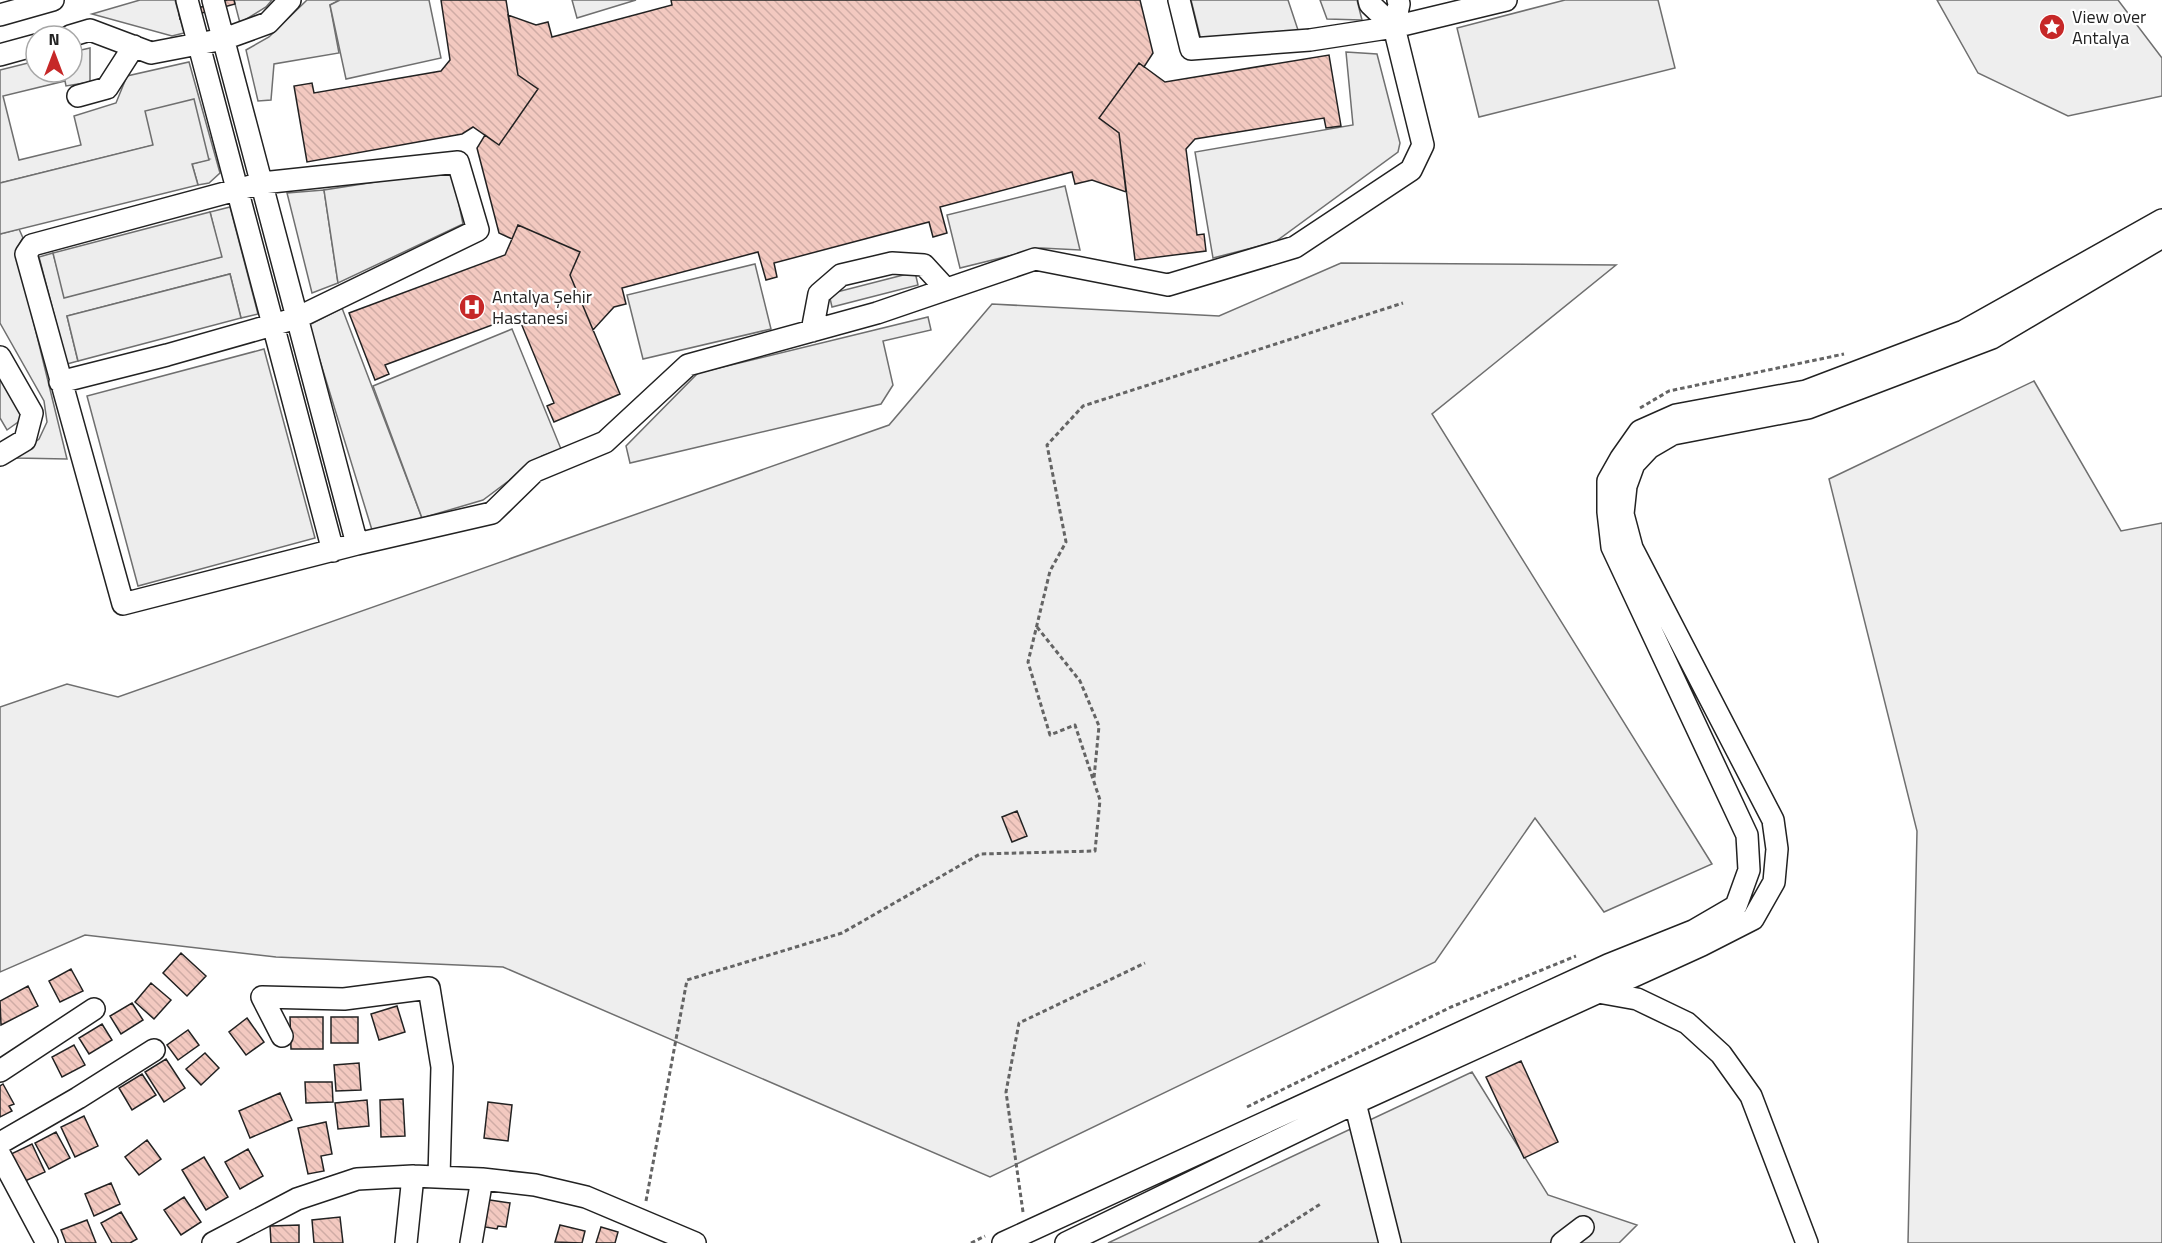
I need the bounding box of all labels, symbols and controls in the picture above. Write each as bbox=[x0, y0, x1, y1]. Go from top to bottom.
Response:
place label: View over Antalya bbox=[2072, 3, 2146, 51]
place icon: View over Antalya bbox=[2037, 12, 2067, 42]
north arrow bbox=[24, 24, 84, 84]
text: N bbox=[48, 27, 60, 51]
place label: Antalya Şehir Hastanesi bbox=[492, 283, 592, 331]
hospital icon: Antalya Şehir Hastanesi bbox=[457, 292, 487, 322]

